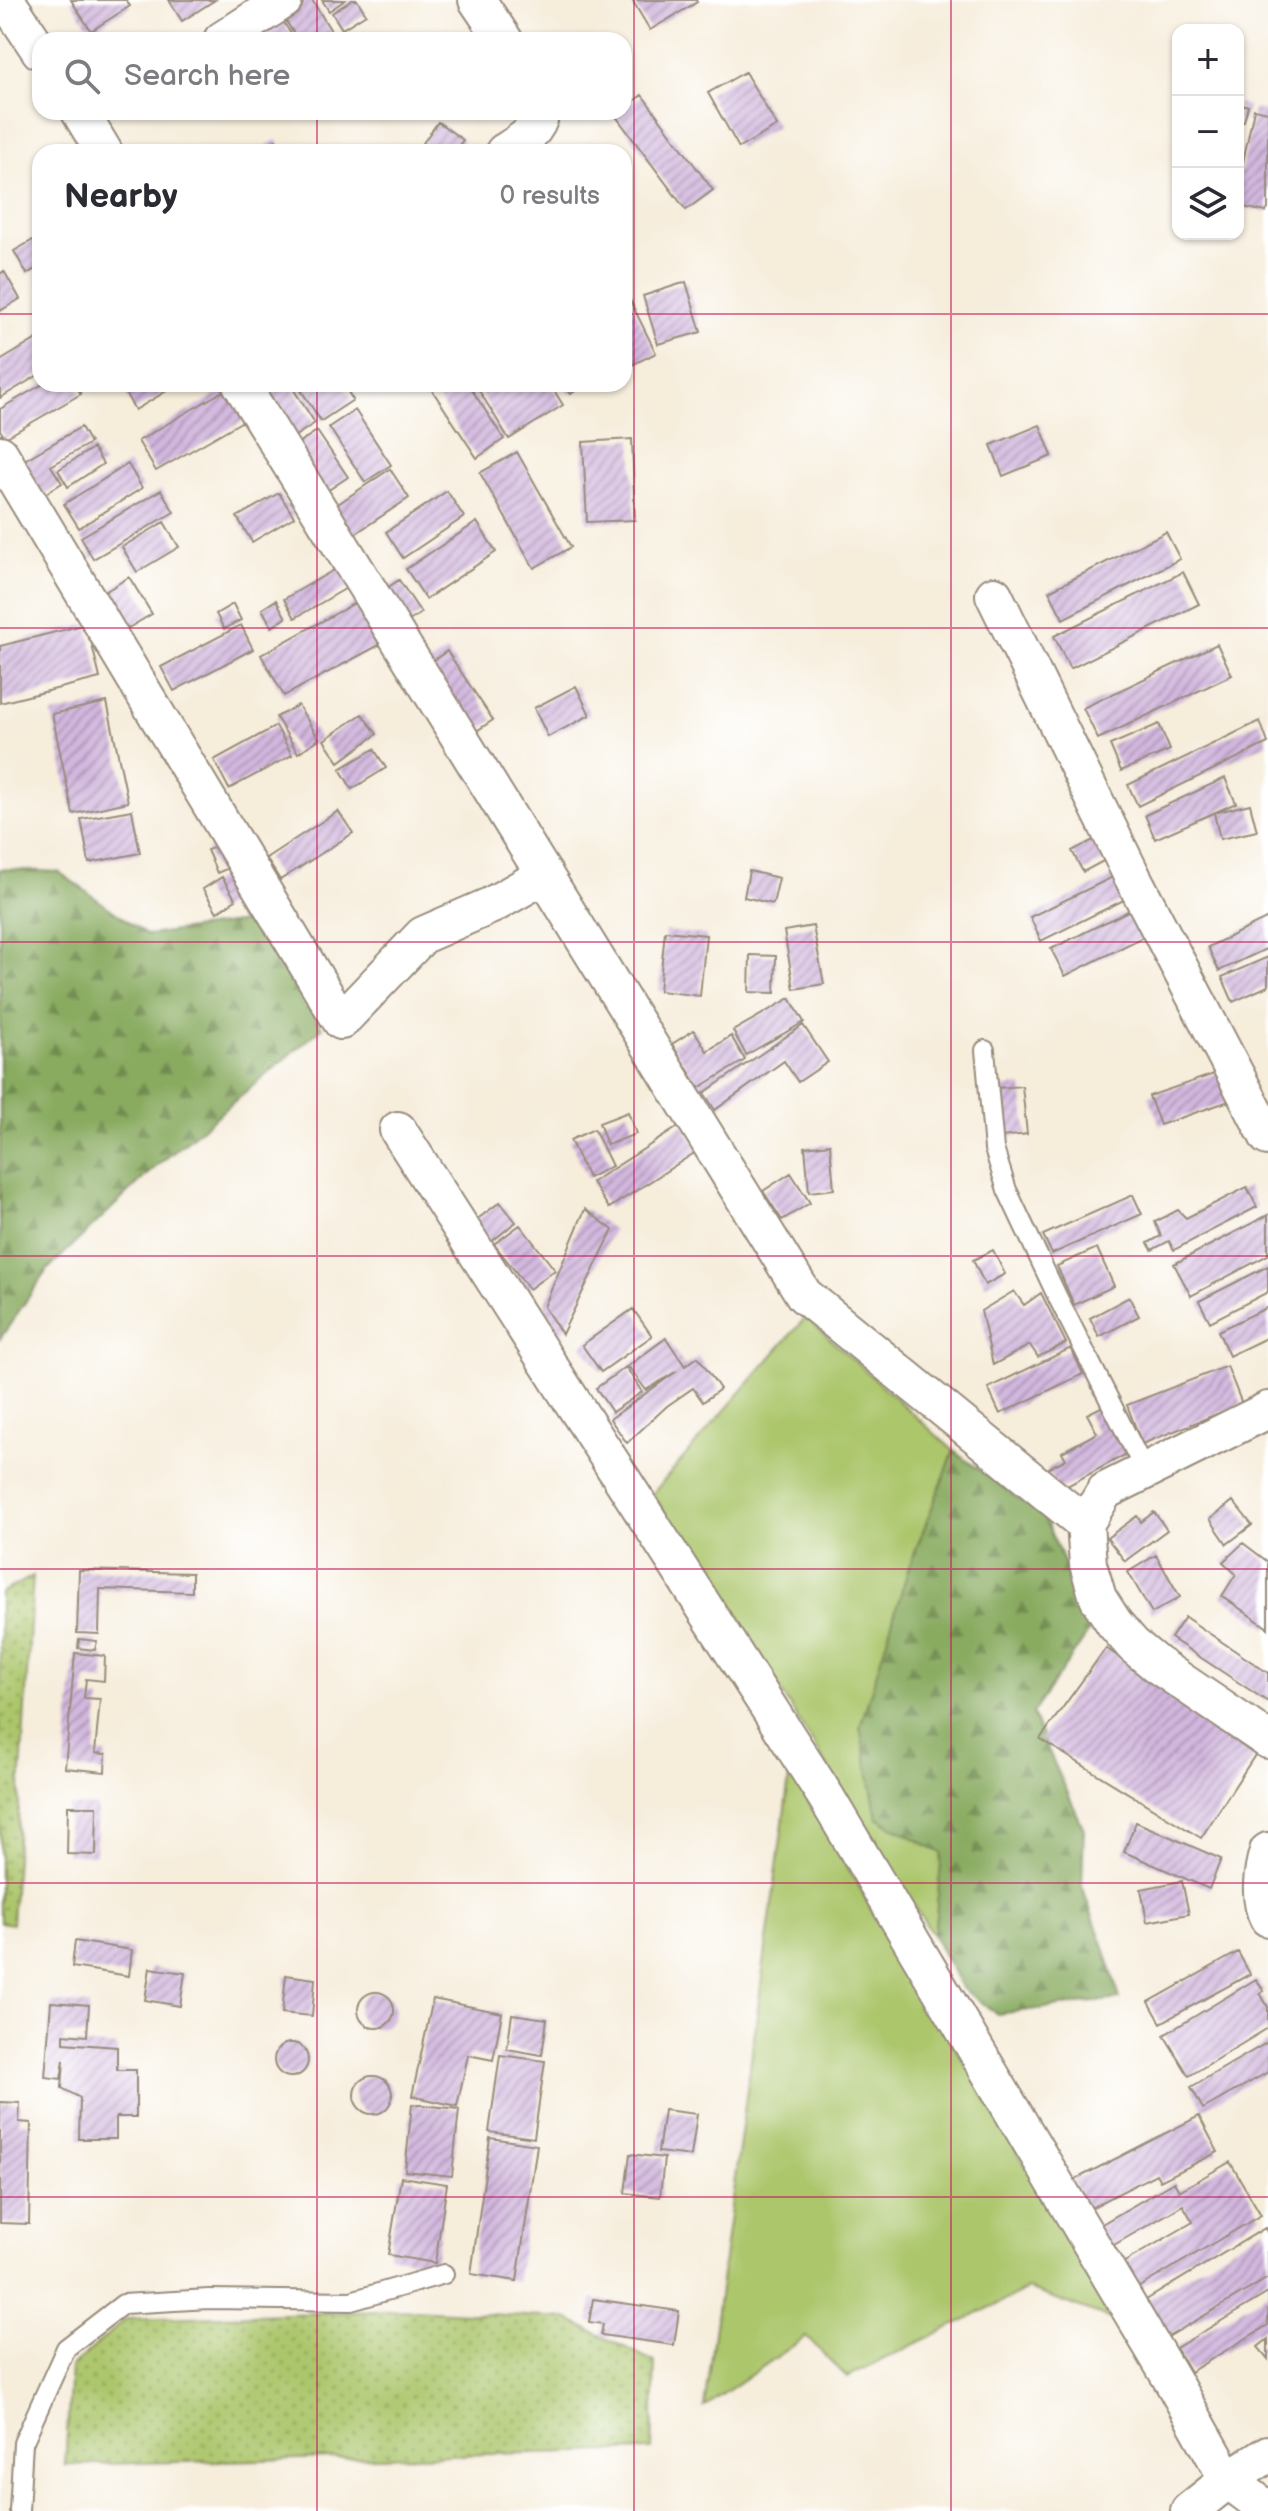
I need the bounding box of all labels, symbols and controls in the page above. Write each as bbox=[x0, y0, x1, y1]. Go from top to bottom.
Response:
map controls bbox=[1172, 24, 1244, 240]
button: + bbox=[1172, 24, 1244, 96]
search box bbox=[32, 32, 632, 120]
icon: search bbox=[60, 54, 104, 98]
text: Search here bbox=[124, 58, 290, 94]
button: − bbox=[1172, 96, 1244, 168]
button: layers bbox=[1172, 168, 1244, 240]
text: Nearby bbox=[64, 176, 178, 217]
text: 0 results bbox=[500, 181, 600, 212]

